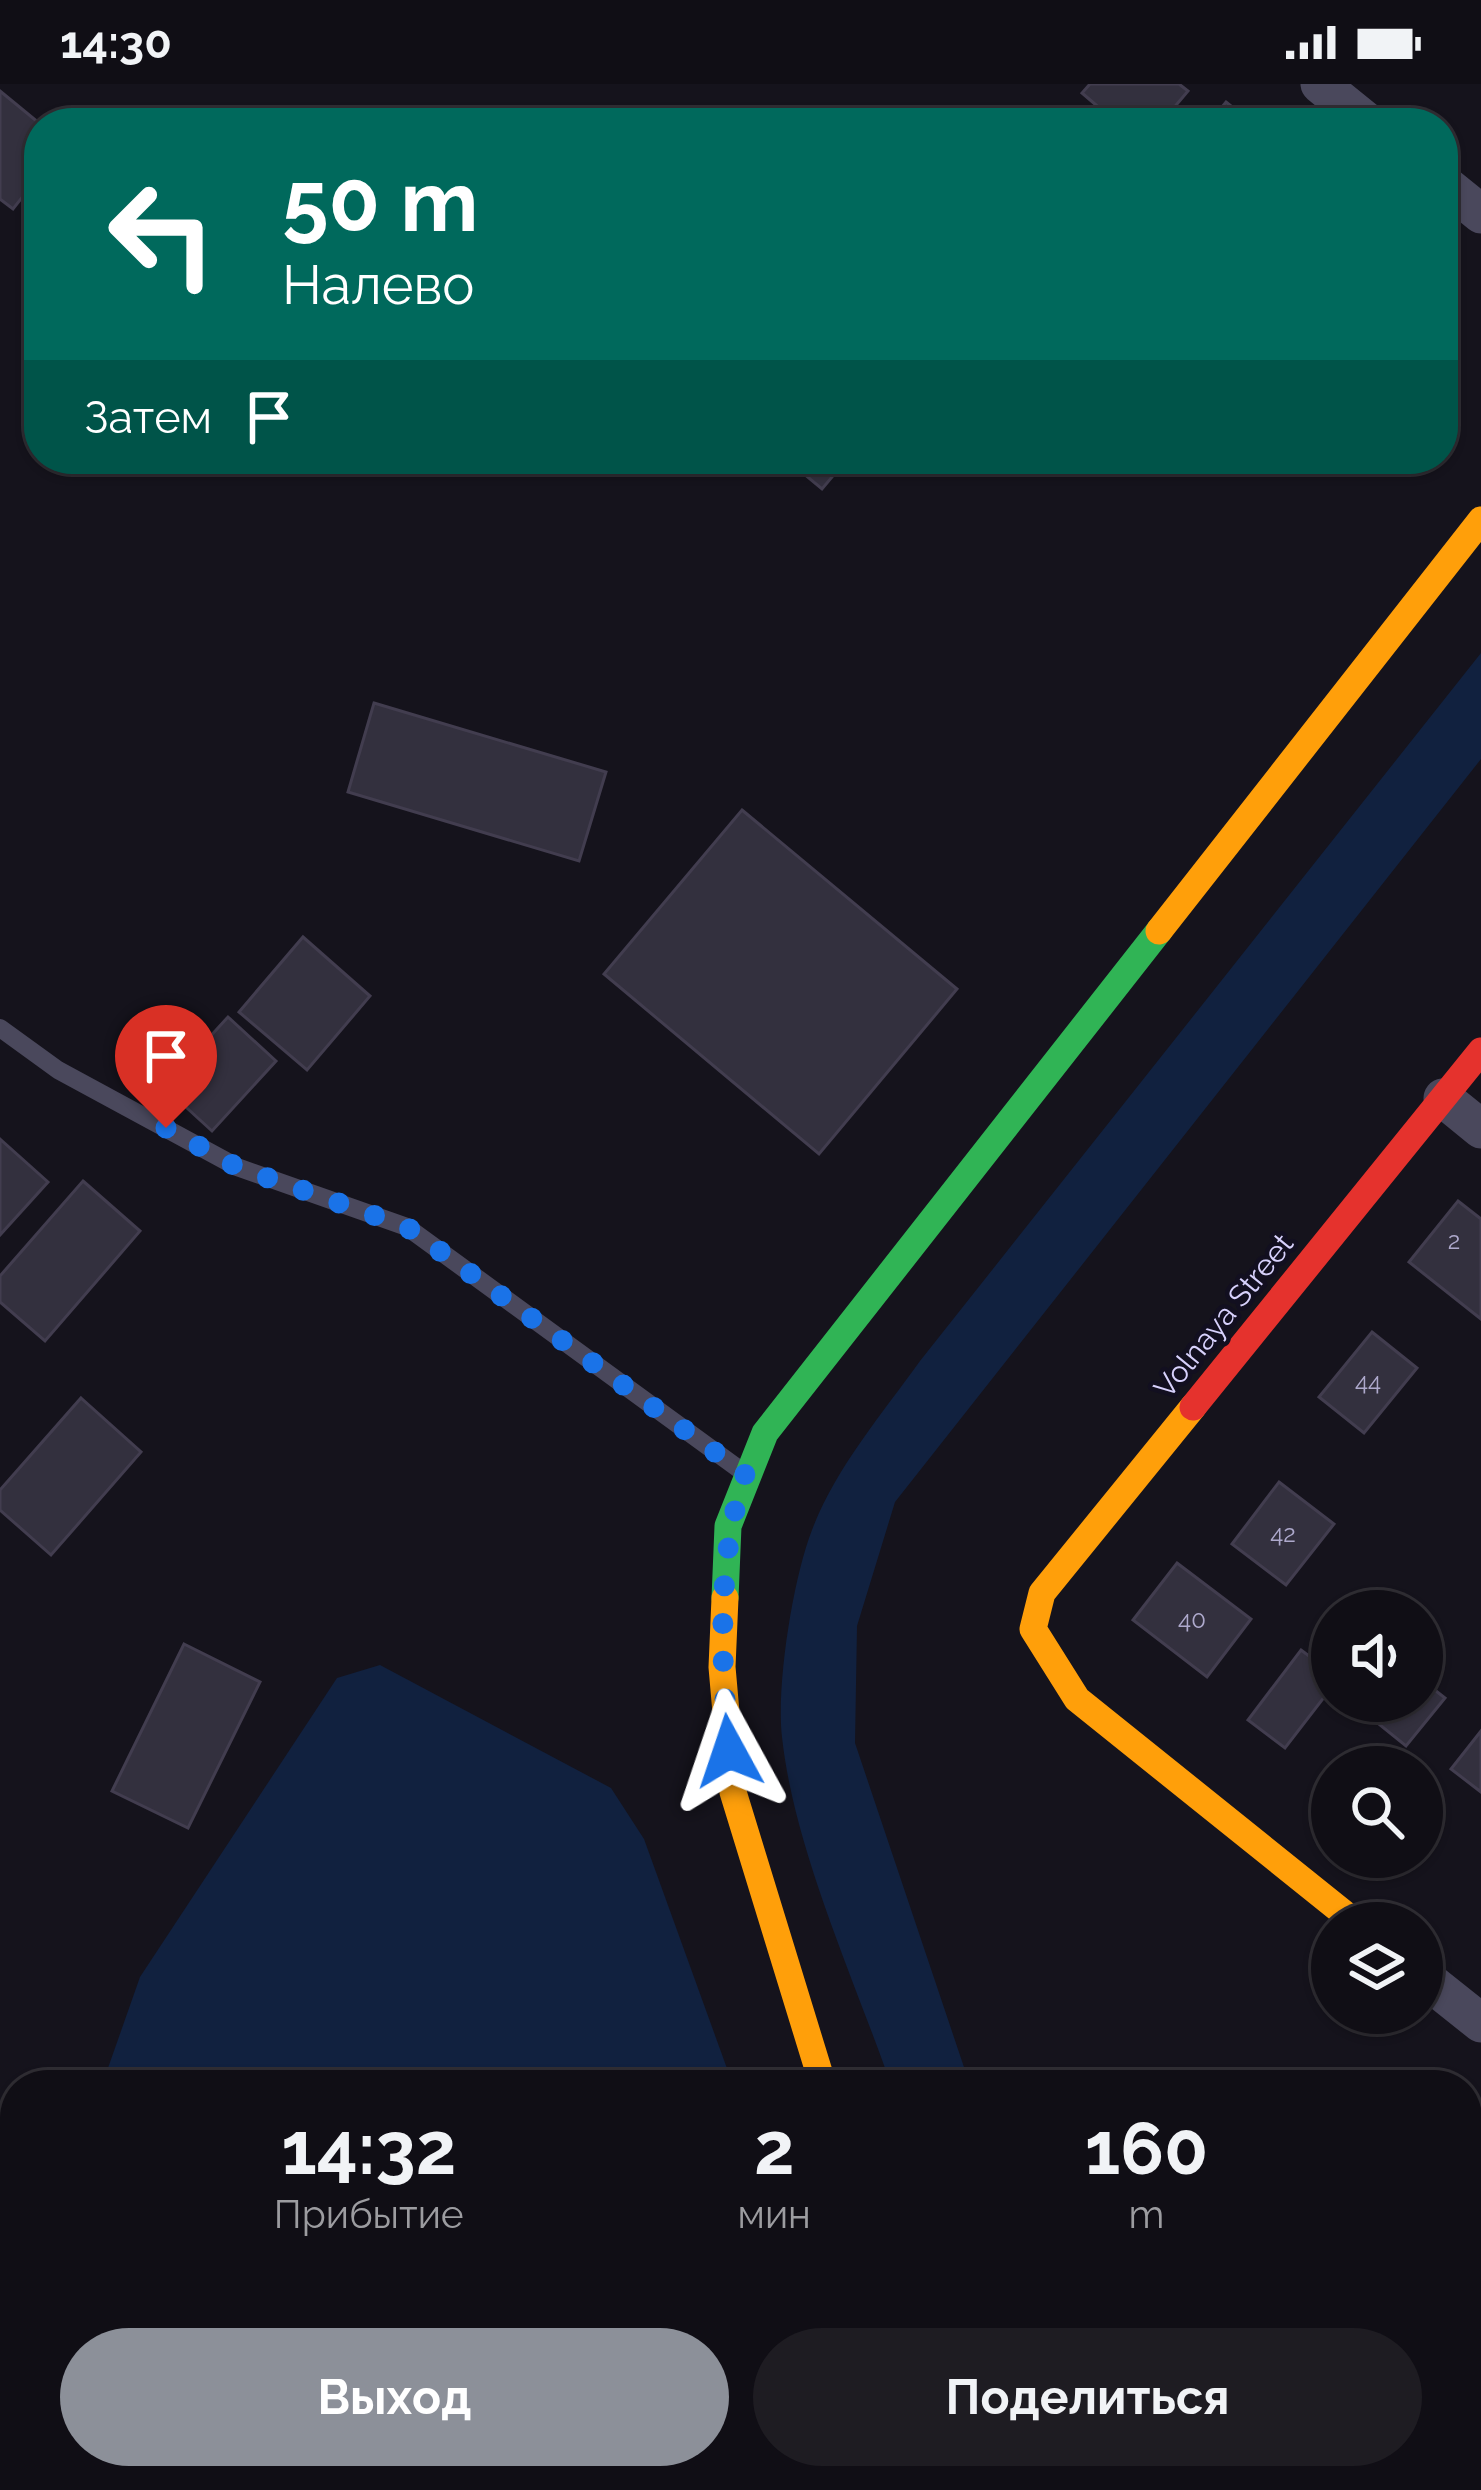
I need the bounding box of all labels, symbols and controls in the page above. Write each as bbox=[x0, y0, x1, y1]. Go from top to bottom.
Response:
text: 14:30 bbox=[60, 16, 172, 69]
text: 50 m bbox=[282, 152, 478, 251]
icon: left bbox=[84, 156, 240, 312]
text: Налево bbox=[282, 253, 474, 317]
icon: arrive bbox=[236, 384, 302, 450]
text: Затем bbox=[84, 391, 212, 444]
pin bbox=[115, 1005, 217, 1128]
icon: arrive bbox=[133, 1023, 199, 1089]
house number: 2 bbox=[1448, 1226, 1460, 1255]
street label: Volnaya Street bbox=[1147, 1227, 1300, 1405]
house number: 44 bbox=[1355, 1367, 1381, 1396]
house number: 42 bbox=[1270, 1519, 1296, 1548]
map controls bbox=[1311, 1590, 1443, 2034]
button: sound bbox=[1311, 1590, 1443, 1722]
house number: 40 bbox=[1178, 1605, 1206, 1634]
position arrow bbox=[666, 1688, 792, 1814]
button: search bbox=[1311, 1746, 1443, 1878]
button: layers bbox=[1311, 1902, 1443, 2034]
text: 14:32 bbox=[281, 2106, 456, 2191]
text: 2 bbox=[754, 2106, 794, 2191]
text: 160 bbox=[1085, 2106, 1208, 2191]
text: Прибытие bbox=[274, 2191, 464, 2237]
text: мин bbox=[738, 2191, 811, 2237]
text: m bbox=[1128, 2191, 1164, 2237]
button: Выход bbox=[60, 2328, 729, 2466]
button: Поделиться bbox=[753, 2328, 1422, 2466]

